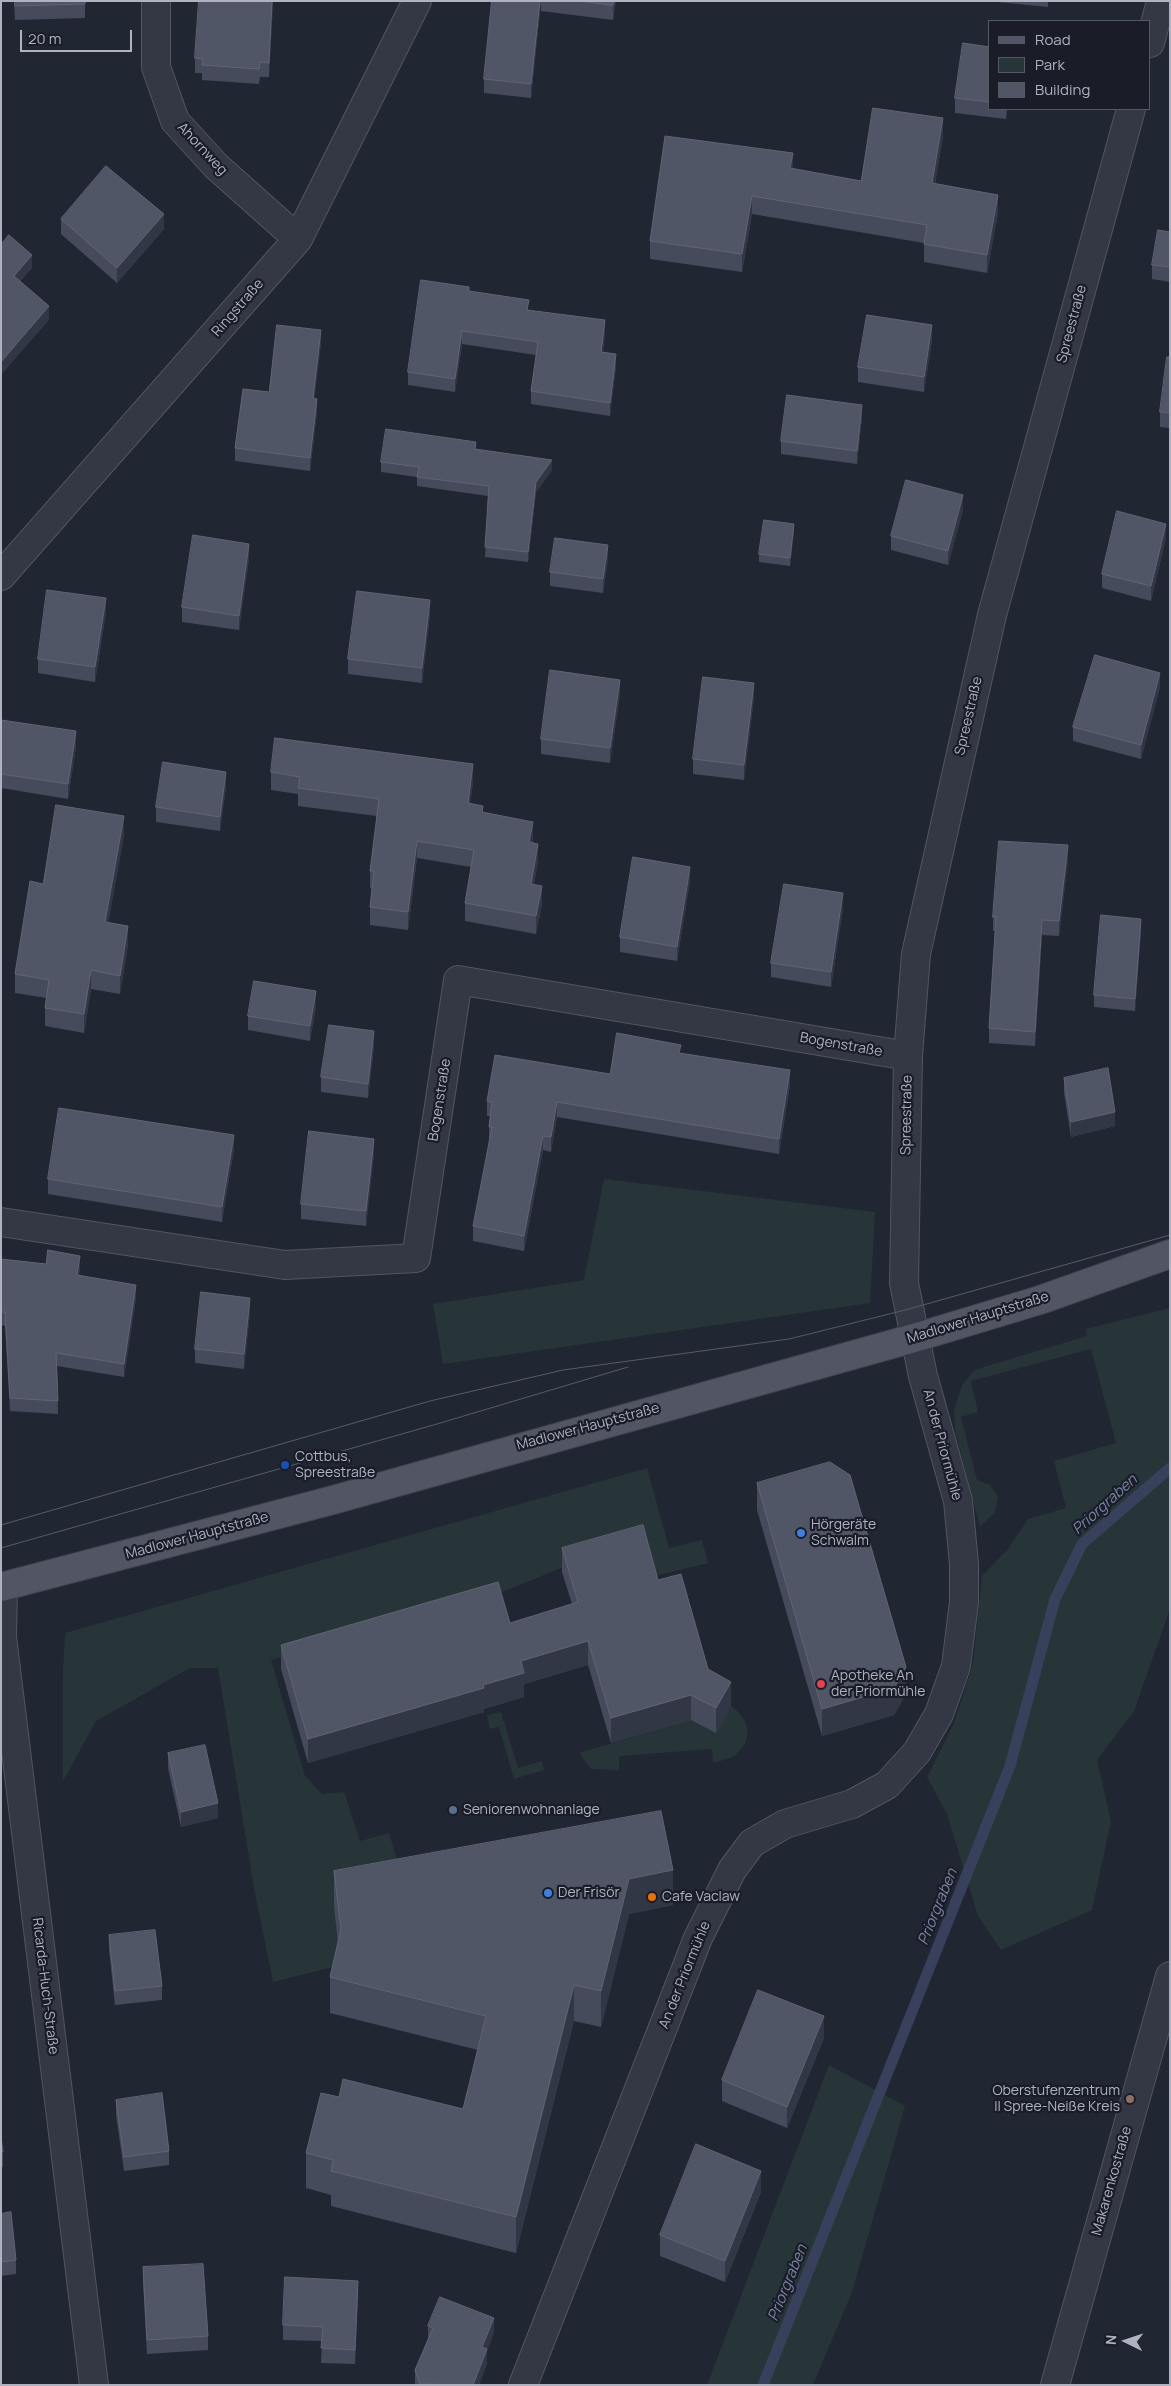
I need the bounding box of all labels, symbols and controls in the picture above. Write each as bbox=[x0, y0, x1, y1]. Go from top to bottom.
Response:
scale bar bbox=[22, 20, 135, 52]
legend bbox=[988, 20, 1151, 110]
text: 20 m bbox=[28, 28, 61, 49]
text: Road bbox=[1035, 29, 1071, 50]
text: Park bbox=[1035, 54, 1065, 75]
text: Building bbox=[1035, 79, 1090, 100]
street label: Ahornweg bbox=[173, 119, 231, 179]
street label: Ringstraße bbox=[208, 276, 268, 340]
street label: Spreestraße bbox=[1054, 283, 1090, 365]
street label: Spreestraße bbox=[952, 675, 986, 757]
street label: Bogenstraße bbox=[798, 1029, 884, 1061]
street label: Bogenstraße bbox=[425, 1057, 455, 1143]
street label: Spreestraße bbox=[898, 1075, 916, 1155]
street label: Madlower Hauptstraße bbox=[905, 1288, 1051, 1348]
street label: An der Priormühle bbox=[919, 1388, 965, 1502]
street label: Madlower Hauptstraße bbox=[515, 1400, 661, 1454]
place label: Cottbus, Spreestraße bbox=[295, 1449, 375, 1481]
marker: Cottbus, Spreestraße bbox=[279, 1459, 291, 1471]
water label: Priorgraben bbox=[1069, 1471, 1141, 1539]
street label: Madlower Hauptstraße bbox=[124, 1509, 270, 1563]
place label: Hörgeräte Schwalm bbox=[811, 1517, 876, 1550]
marker: Hörgeräte Schwalm bbox=[795, 1527, 807, 1539]
place label: Apotheke An der Priormühle bbox=[831, 1668, 925, 1700]
marker: Apotheke An der Priormühle bbox=[815, 1678, 827, 1690]
place label: Seniorenwohnanlage bbox=[463, 1802, 600, 1818]
marker: Seniorenwohnanlage bbox=[447, 1804, 459, 1816]
water label: Priorgraben bbox=[915, 1866, 961, 1948]
place label: Der Frisör bbox=[558, 1885, 619, 1901]
marker: Der Frisör bbox=[542, 1887, 554, 1899]
place label: Cafe Vaclaw bbox=[662, 1889, 740, 1905]
marker: Cafe Vaclaw bbox=[646, 1891, 658, 1903]
street label: Ricarda-Huch-Straße bbox=[28, 1917, 62, 2055]
street label: An der Priormühle bbox=[656, 1919, 714, 2031]
place label: Oberstufenzentrum II Spree-Neiße Kreis bbox=[992, 2083, 1120, 2116]
marker: Oberstufenzentrum II Spree-Neiße Kreis bbox=[1124, 2093, 1136, 2105]
street label: Makarenkostraße bbox=[1088, 2125, 1136, 2237]
water label: Priorgraben bbox=[765, 2242, 811, 2324]
north arrow bbox=[1101, 2316, 1151, 2366]
text: N bbox=[1101, 2334, 1120, 2346]

